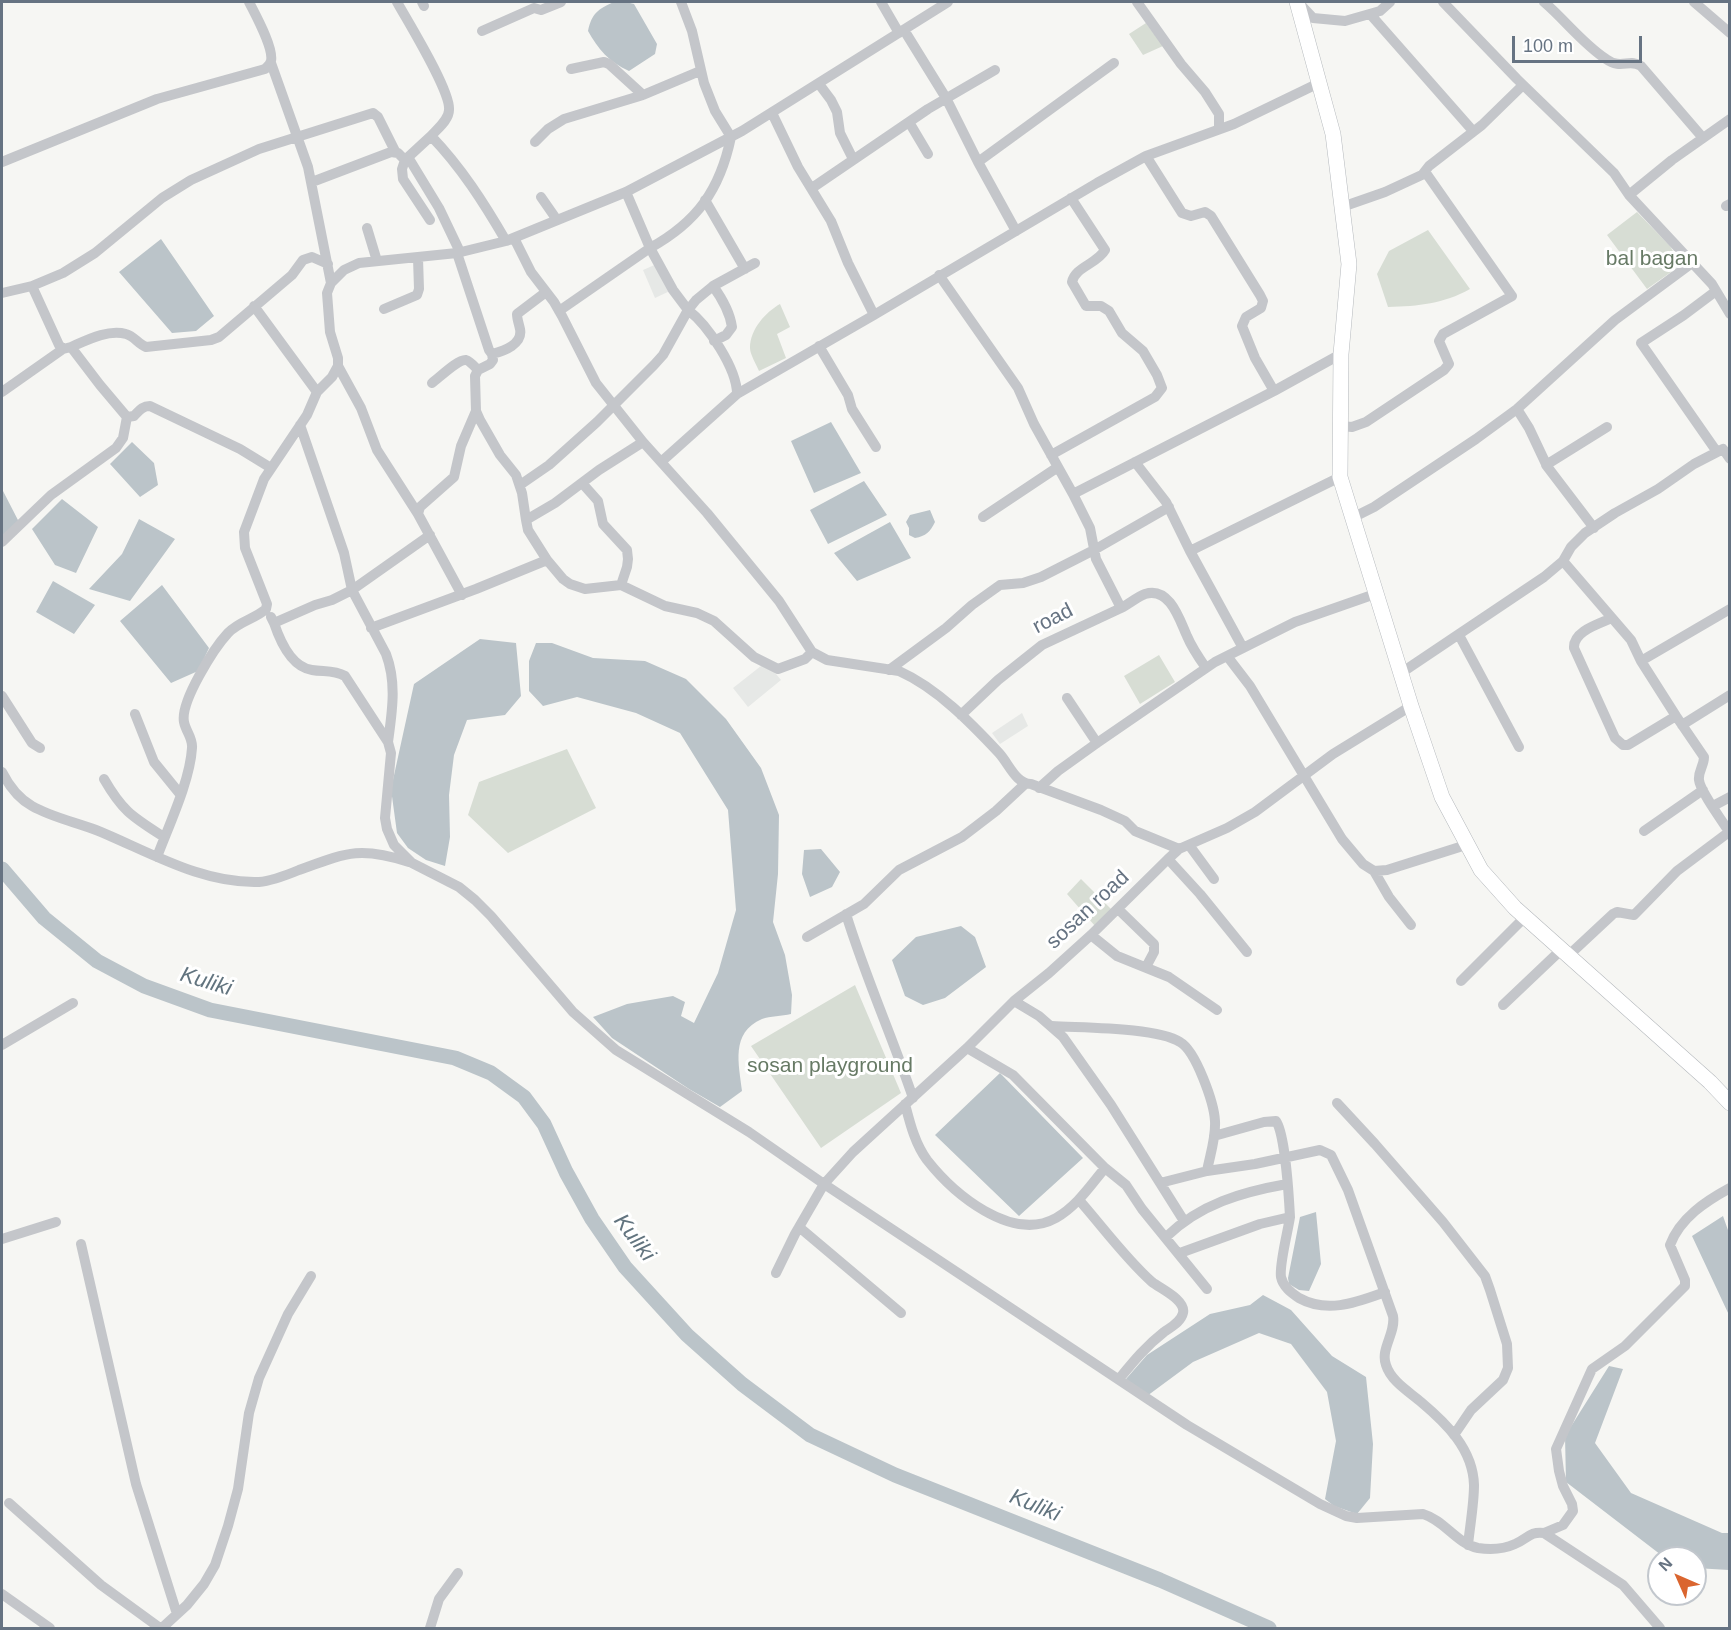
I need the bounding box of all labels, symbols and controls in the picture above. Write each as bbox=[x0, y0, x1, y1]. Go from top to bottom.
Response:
scale bar bbox=[1515, 24, 1646, 62]
text: 100 m bbox=[1523, 36, 1573, 56]
park label: bal bagan bbox=[1606, 246, 1698, 272]
street label: road bbox=[1029, 598, 1077, 640]
street label: sosan road bbox=[1041, 865, 1135, 955]
water label: Kuliki bbox=[177, 962, 235, 1002]
park label: sosan playground bbox=[747, 1053, 913, 1079]
water label: Kuliki bbox=[608, 1209, 660, 1267]
water label: Kuliki bbox=[1006, 1484, 1064, 1528]
north arrow bbox=[1647, 1546, 1707, 1606]
text: N bbox=[1655, 1554, 1675, 1574]

